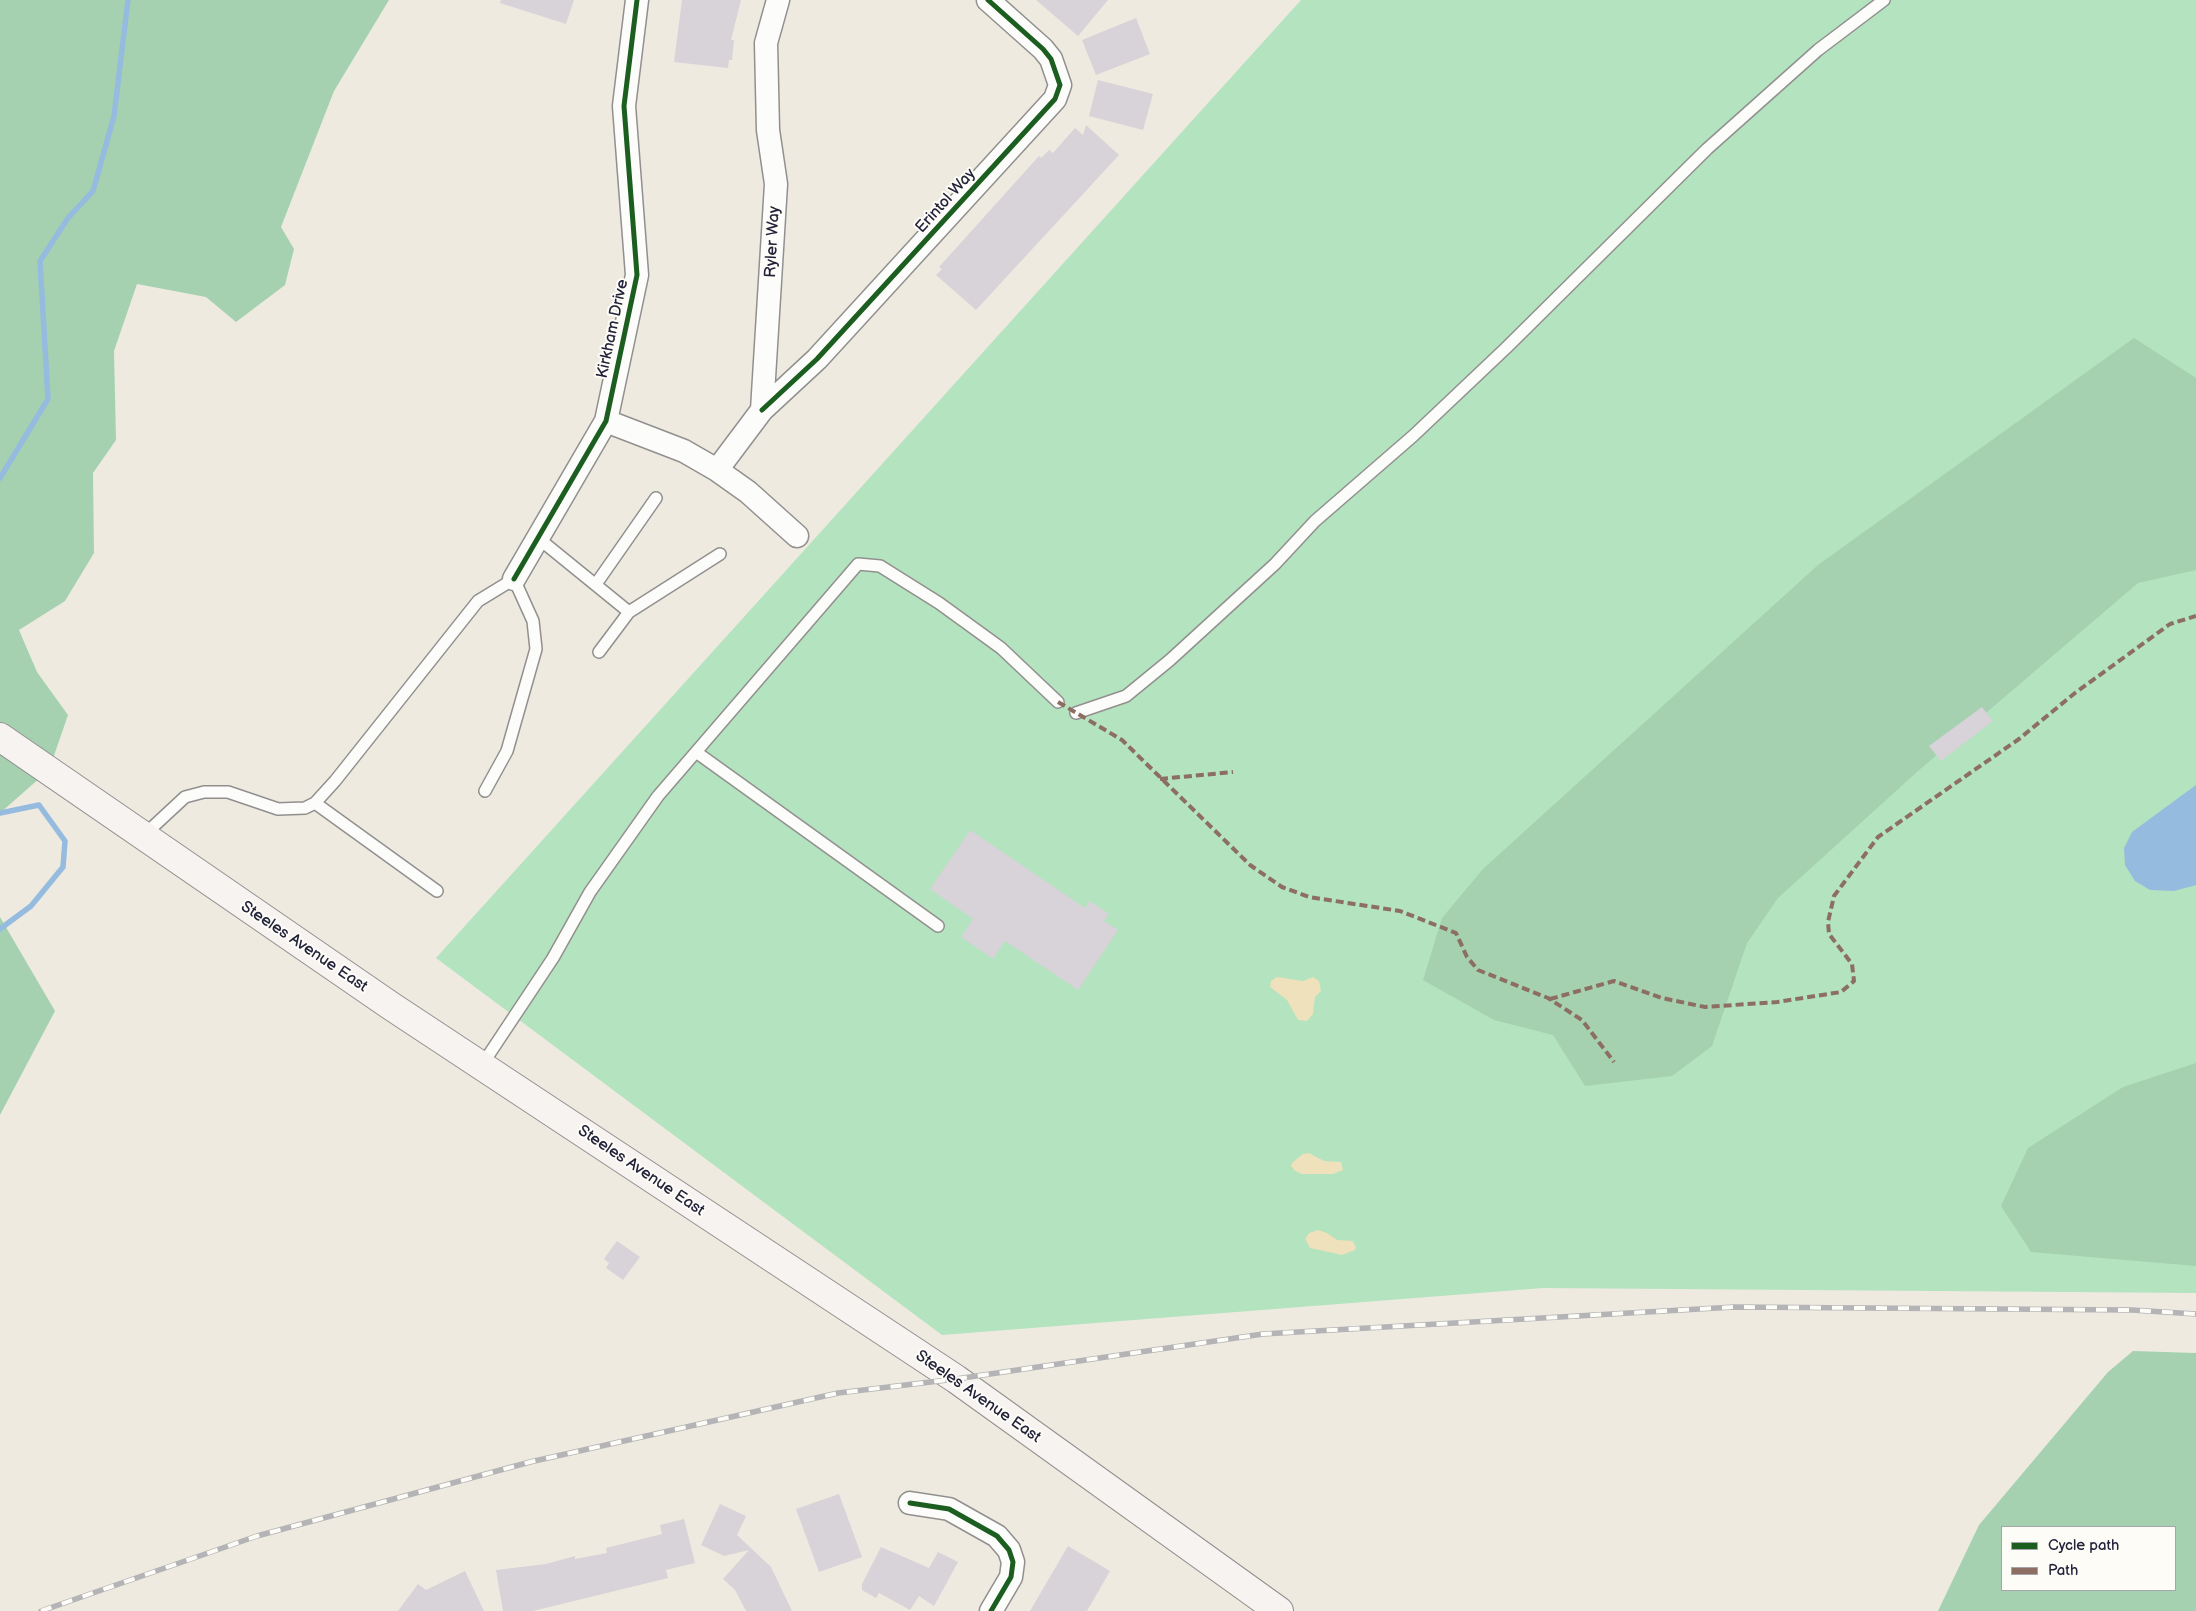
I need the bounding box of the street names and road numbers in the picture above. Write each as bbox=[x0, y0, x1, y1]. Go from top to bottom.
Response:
street label: Erintol Way bbox=[912, 165, 980, 237]
street label: Ryler Way bbox=[762, 206, 784, 278]
street label: Kirkham Drive bbox=[593, 278, 633, 380]
street label: Steeles Avenue East bbox=[237, 897, 371, 997]
street label: Steeles Avenue East bbox=[574, 1121, 708, 1221]
street label: Steeles Avenue East bbox=[912, 1346, 1044, 1448]

